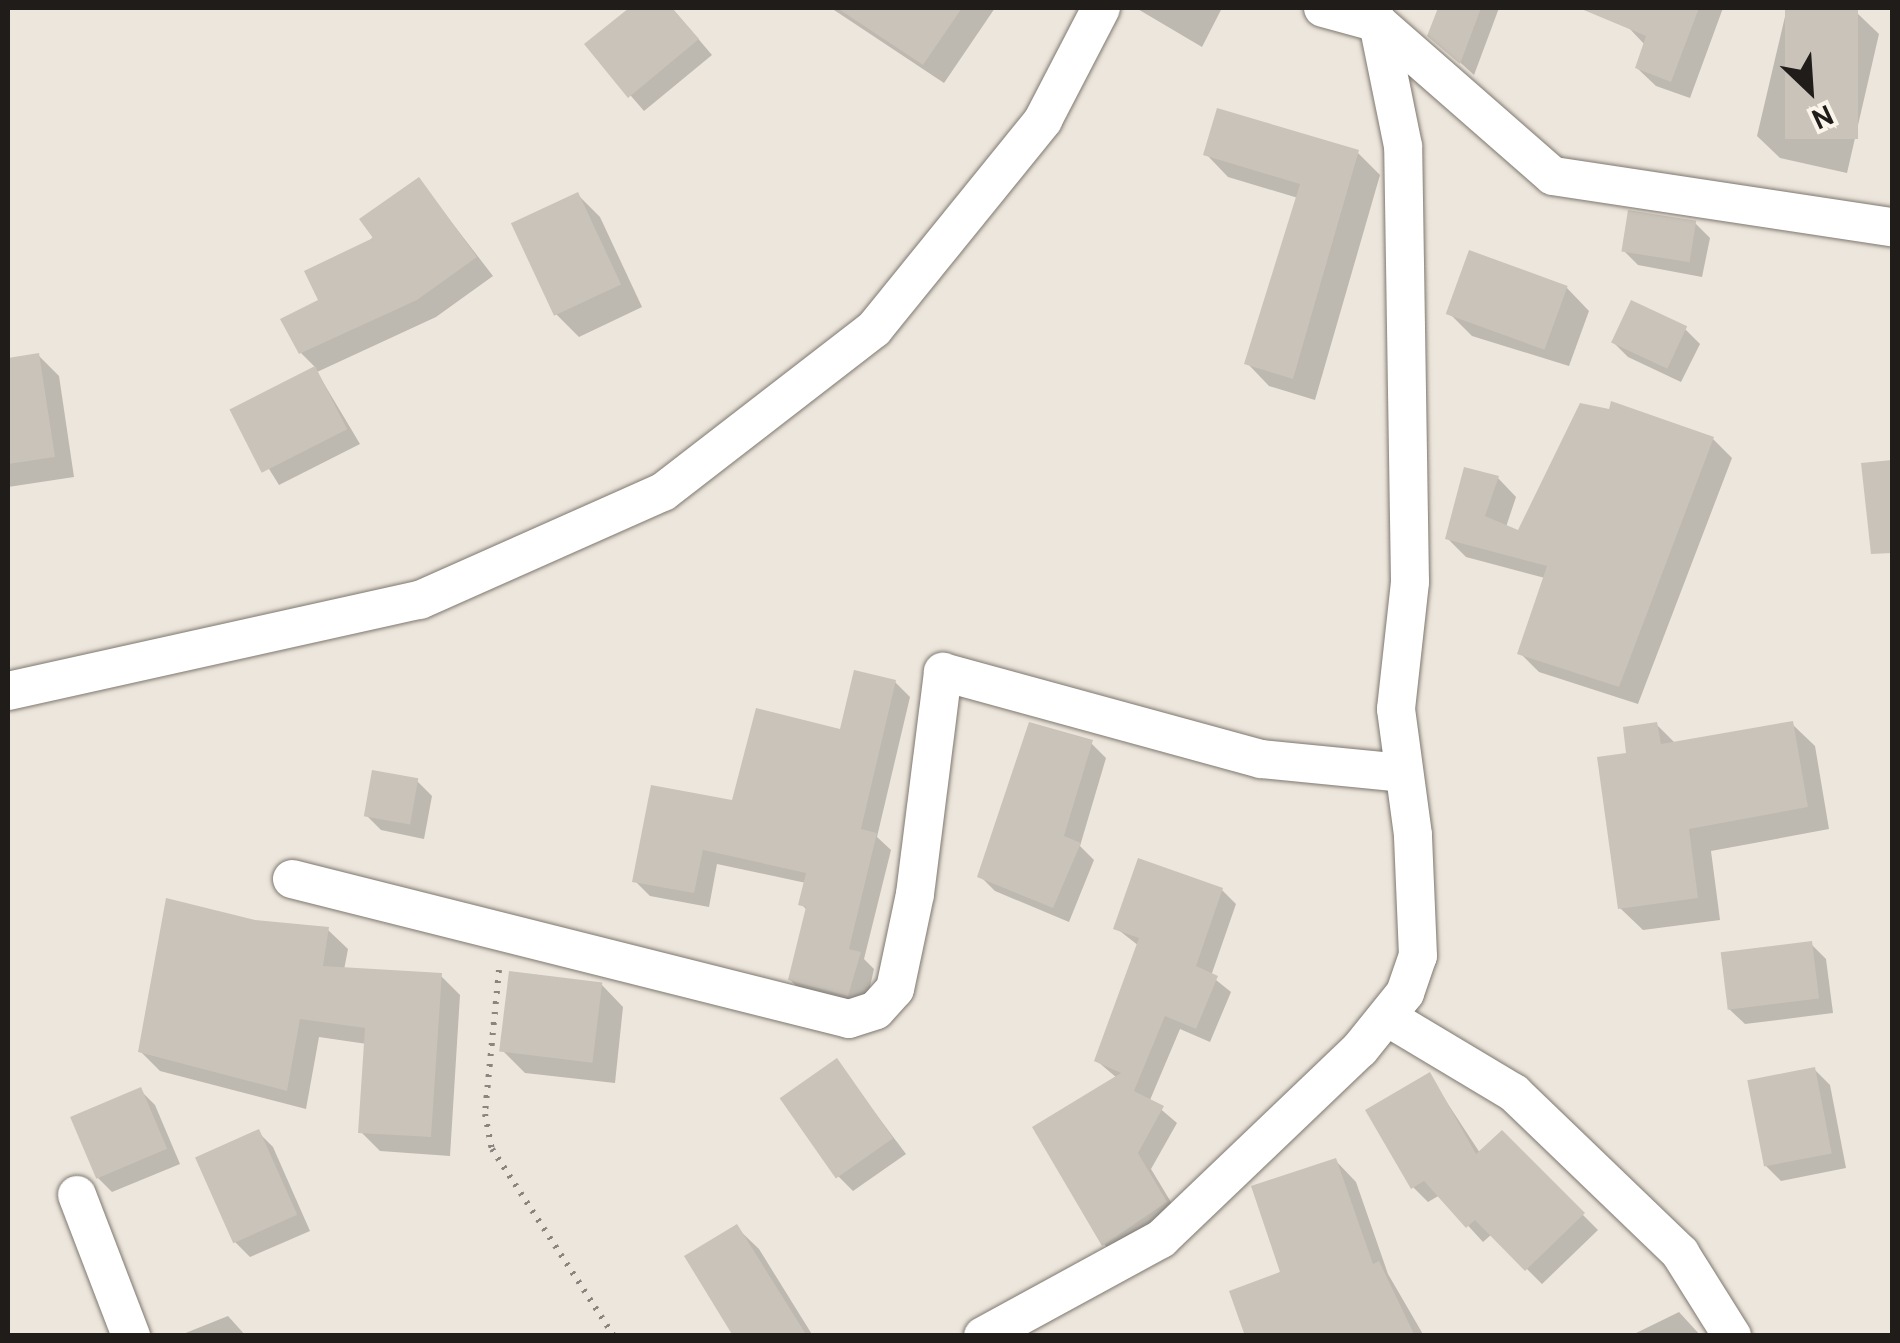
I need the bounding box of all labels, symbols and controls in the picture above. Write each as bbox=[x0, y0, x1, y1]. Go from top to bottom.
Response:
north arrow bbox=[1760, 40, 1860, 140]
text: N bbox=[1807, 98, 1839, 137]

